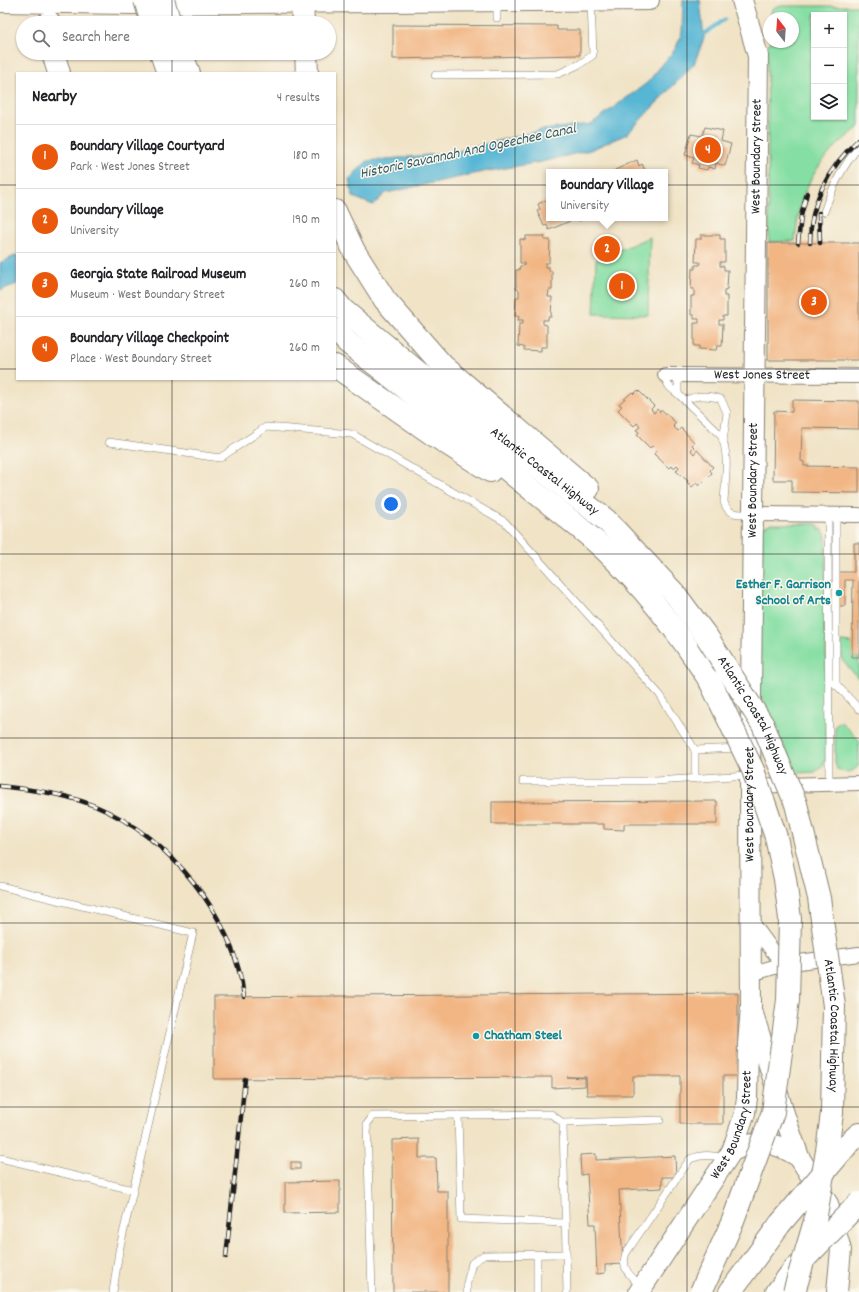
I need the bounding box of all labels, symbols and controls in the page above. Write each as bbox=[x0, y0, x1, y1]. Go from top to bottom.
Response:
north arrow bbox=[763, 12, 799, 48]
map controls bbox=[811, 12, 847, 120]
button: + bbox=[811, 12, 847, 48]
search box bbox=[16, 16, 336, 60]
icon: search bbox=[30, 27, 52, 49]
text: Search here bbox=[62, 27, 130, 49]
button: − bbox=[811, 48, 847, 84]
button: layers bbox=[811, 84, 847, 120]
text: Nearby bbox=[32, 86, 76, 110]
text: 4 results bbox=[277, 89, 320, 108]
street label: West Boundary Street bbox=[746, 99, 768, 214]
water label: Historic Savannah And Ogeechee Canal bbox=[358, 118, 579, 186]
pin: 4 bbox=[695, 135, 721, 165]
text: Boundary Village Courtyard bbox=[70, 136, 224, 158]
text: 1 bbox=[44, 147, 46, 166]
text: 180 m bbox=[293, 147, 320, 166]
text: Park · West Jones Street bbox=[70, 158, 190, 177]
popup bbox=[546, 169, 668, 221]
text: Boundary Village bbox=[560, 175, 654, 197]
text: University bbox=[560, 197, 609, 216]
text: Boundary Village bbox=[70, 200, 164, 222]
text: 2 bbox=[42, 211, 48, 230]
text: 190 m bbox=[292, 211, 320, 230]
text: University bbox=[70, 222, 119, 241]
pin: 2 bbox=[594, 234, 620, 264]
text: Georgia State Railroad Museum bbox=[70, 264, 246, 286]
pin: 1 bbox=[609, 271, 635, 301]
text: 3 bbox=[42, 275, 48, 294]
text: 260 m bbox=[289, 275, 320, 294]
text: Museum · West Boundary Street bbox=[70, 286, 225, 305]
pin: 3 bbox=[801, 287, 827, 317]
text: Boundary Village Checkpoint bbox=[70, 328, 229, 350]
text: 4 bbox=[42, 339, 48, 358]
text: 260 m bbox=[289, 339, 320, 358]
text: Place · West Boundary Street bbox=[70, 350, 212, 369]
street label: West Jones Street bbox=[714, 365, 810, 386]
street label: Atlantic Coastal Highway bbox=[485, 423, 603, 521]
street label: West Boundary Street bbox=[743, 423, 764, 538]
your location bbox=[381, 494, 401, 514]
place label: Esther F. Garrison School of Arts bbox=[736, 575, 832, 611]
marker: Esther F. Garrison School of Arts bbox=[834, 588, 844, 598]
street label: Atlantic Coastal Highway bbox=[712, 652, 793, 778]
street label: West Boundary Street bbox=[740, 747, 760, 862]
street label: Atlantic Coastal Highway bbox=[818, 958, 844, 1092]
place label: Chatham Steel bbox=[484, 1026, 563, 1046]
marker: Chatham Steel bbox=[471, 1031, 481, 1041]
street label: West Boundary Street bbox=[706, 1070, 758, 1184]

